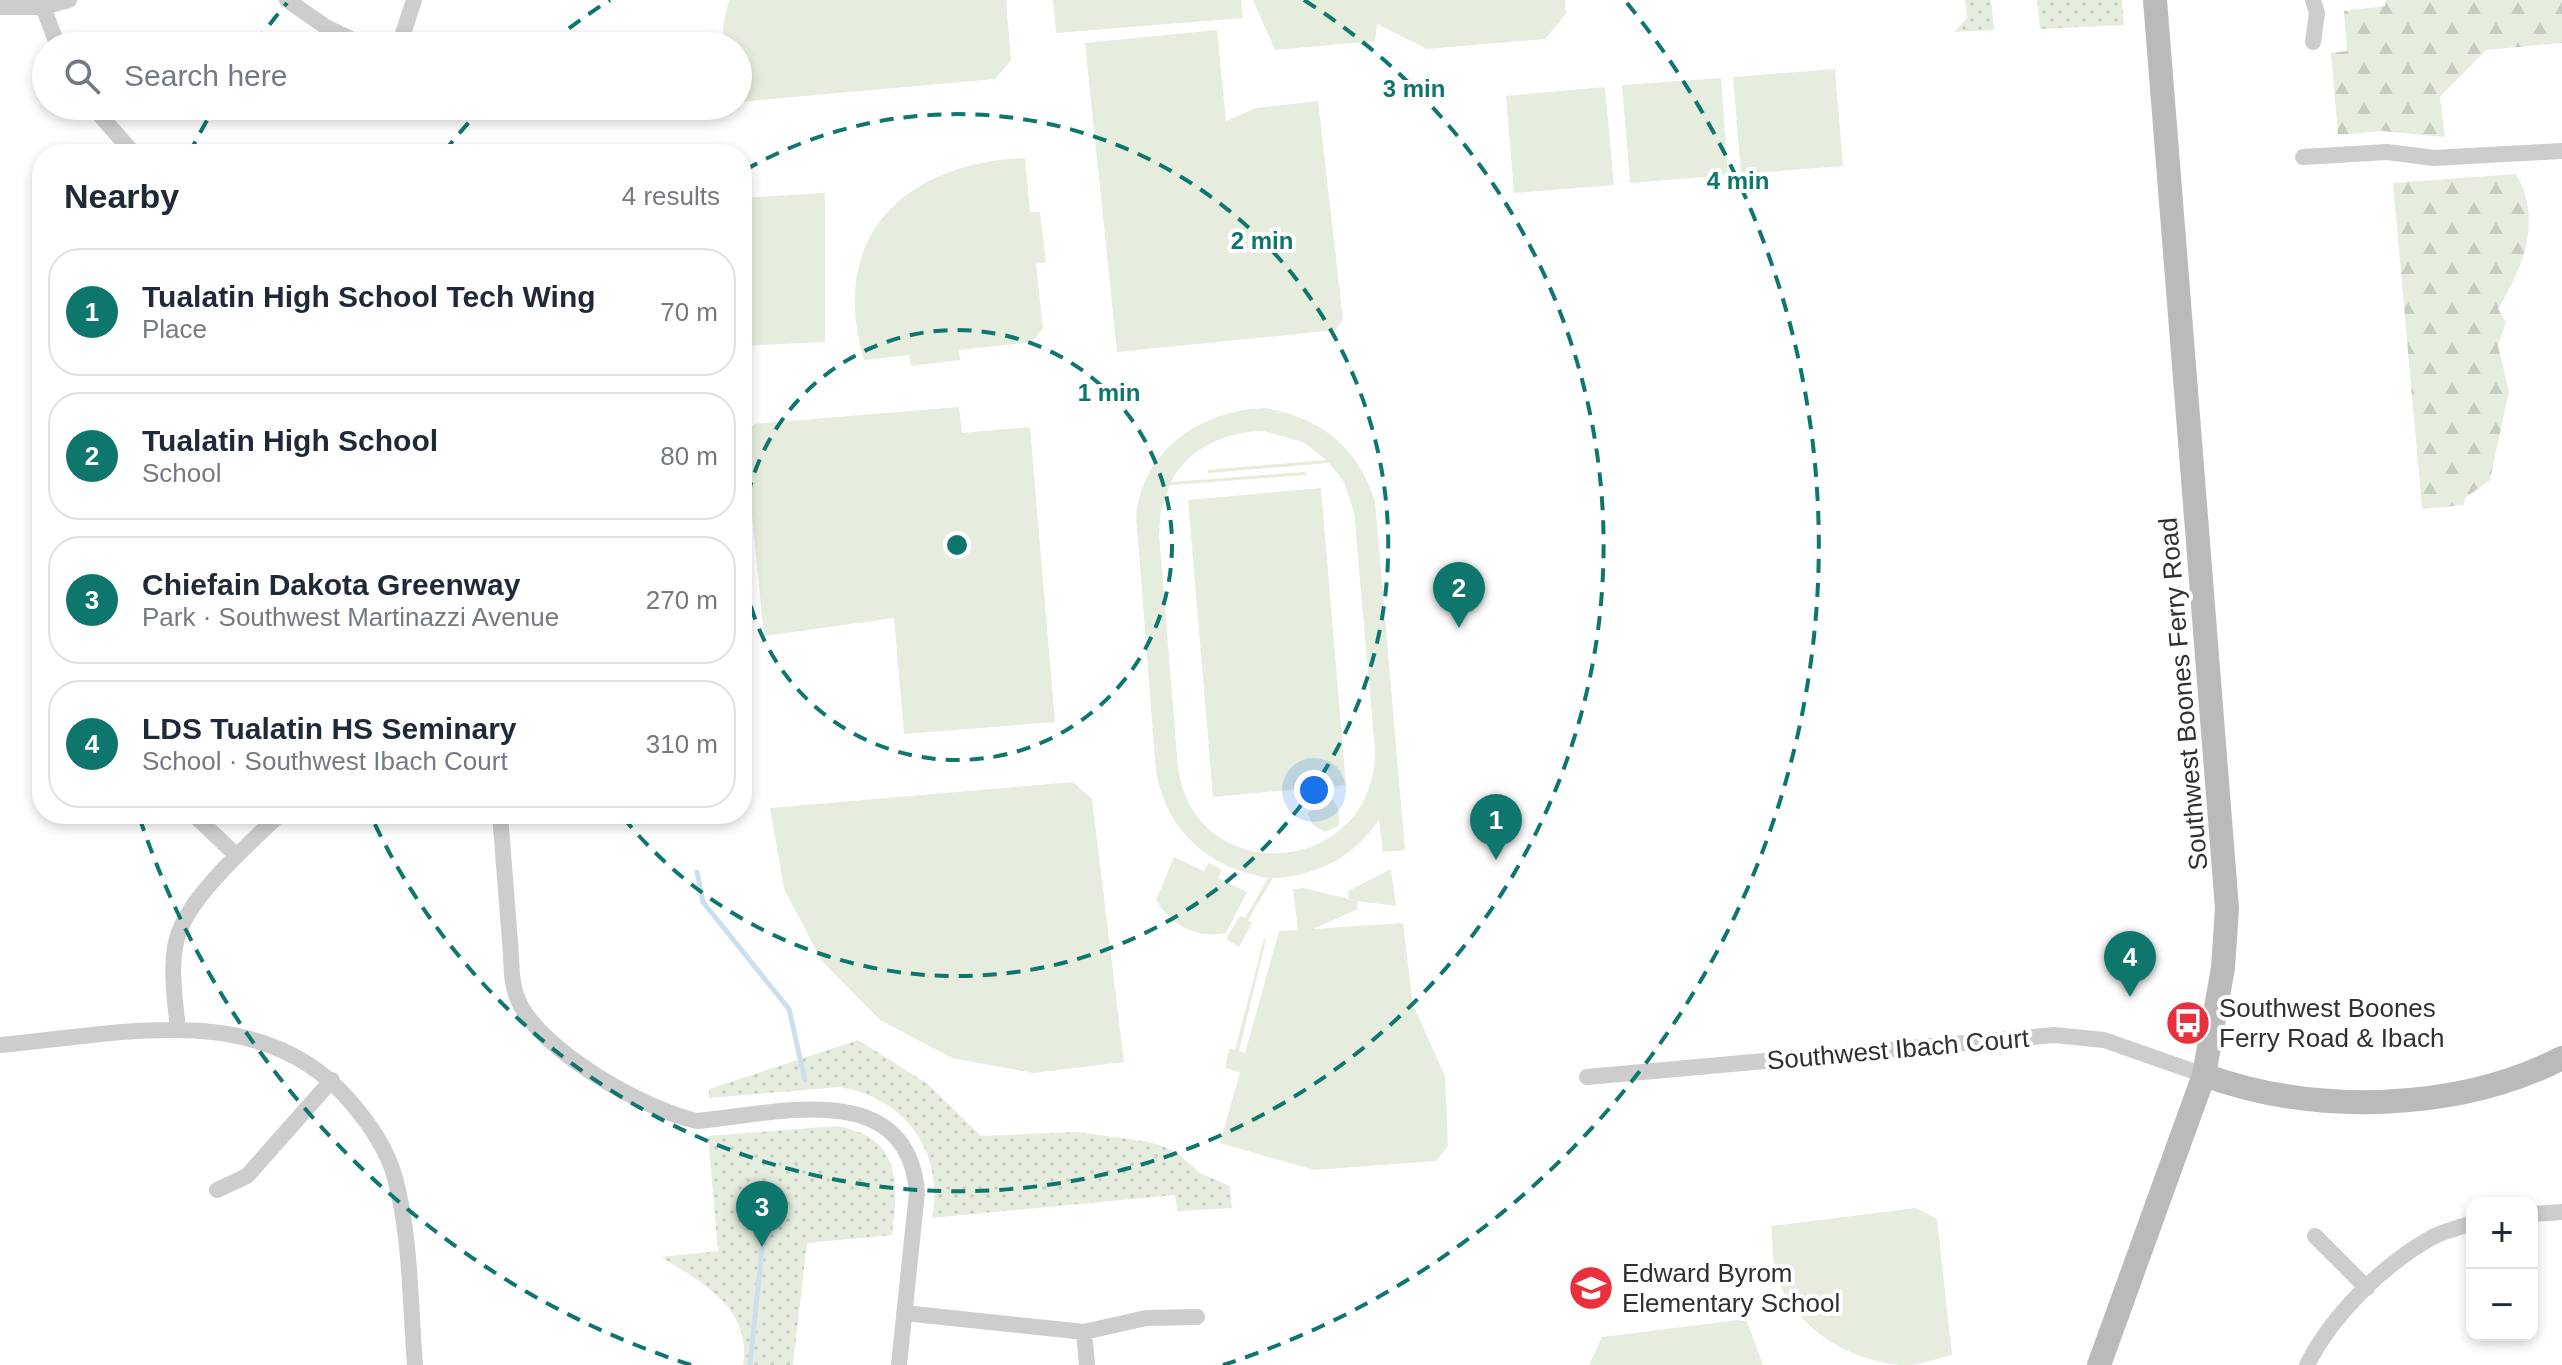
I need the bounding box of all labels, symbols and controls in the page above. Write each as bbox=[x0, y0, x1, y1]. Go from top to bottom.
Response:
search box bbox=[32, 32, 752, 120]
icon: search bbox=[60, 54, 104, 98]
text: Search here bbox=[124, 59, 287, 92]
text: 3 min bbox=[1383, 75, 1445, 102]
text: 4 min bbox=[1707, 167, 1769, 194]
text: Nearby bbox=[64, 177, 179, 215]
text: 4 results bbox=[622, 181, 720, 211]
text: 2 min bbox=[1231, 227, 1293, 254]
text: Tualatin High School Tech Wing bbox=[142, 280, 596, 313]
text: 1 bbox=[85, 297, 99, 327]
text: 70 m bbox=[660, 297, 718, 327]
text: Place bbox=[142, 314, 207, 344]
text: 1 min bbox=[1078, 379, 1140, 406]
text: Tualatin High School bbox=[142, 424, 438, 457]
text: 2 bbox=[85, 441, 99, 471]
text: 80 m bbox=[660, 441, 718, 471]
text: School bbox=[142, 458, 222, 488]
street label: Southwest Boones Ferry Road bbox=[2153, 516, 2213, 872]
centre of rings bbox=[943, 531, 971, 559]
pin: 2 bbox=[1433, 562, 1485, 628]
text: Chiefain Dakota Greenway bbox=[142, 568, 520, 601]
text: 3 bbox=[85, 585, 99, 615]
text: 270 m bbox=[646, 585, 718, 615]
text: Park · Southwest Martinazzi Avenue bbox=[142, 602, 559, 632]
text: LDS Tualatin HS Seminary bbox=[142, 712, 517, 745]
text: 4 bbox=[85, 729, 99, 759]
text: 310 m bbox=[646, 729, 718, 759]
text: School · Southwest Ibach Court bbox=[142, 746, 508, 776]
your location bbox=[1294, 770, 1334, 810]
pin: 1 bbox=[1470, 794, 1522, 860]
pin: 4 bbox=[2104, 931, 2156, 997]
place label: Southwest Boones Ferry Road & Ibach bbox=[2219, 993, 2444, 1053]
bus stop icon: Southwest Boones Ferry Road & Ibach bbox=[2164, 999, 2212, 1047]
street label: Southwest Ibach Court bbox=[1766, 1023, 2031, 1075]
pin: 3 bbox=[736, 1181, 788, 1247]
map controls bbox=[2466, 1197, 2538, 1341]
button: + bbox=[2466, 1197, 2538, 1269]
place label: Edward Byrom Elementary School bbox=[1622, 1258, 1840, 1318]
school or university icon: Edward Byrom Elementary School bbox=[1567, 1264, 1615, 1312]
button: − bbox=[2466, 1269, 2538, 1341]

